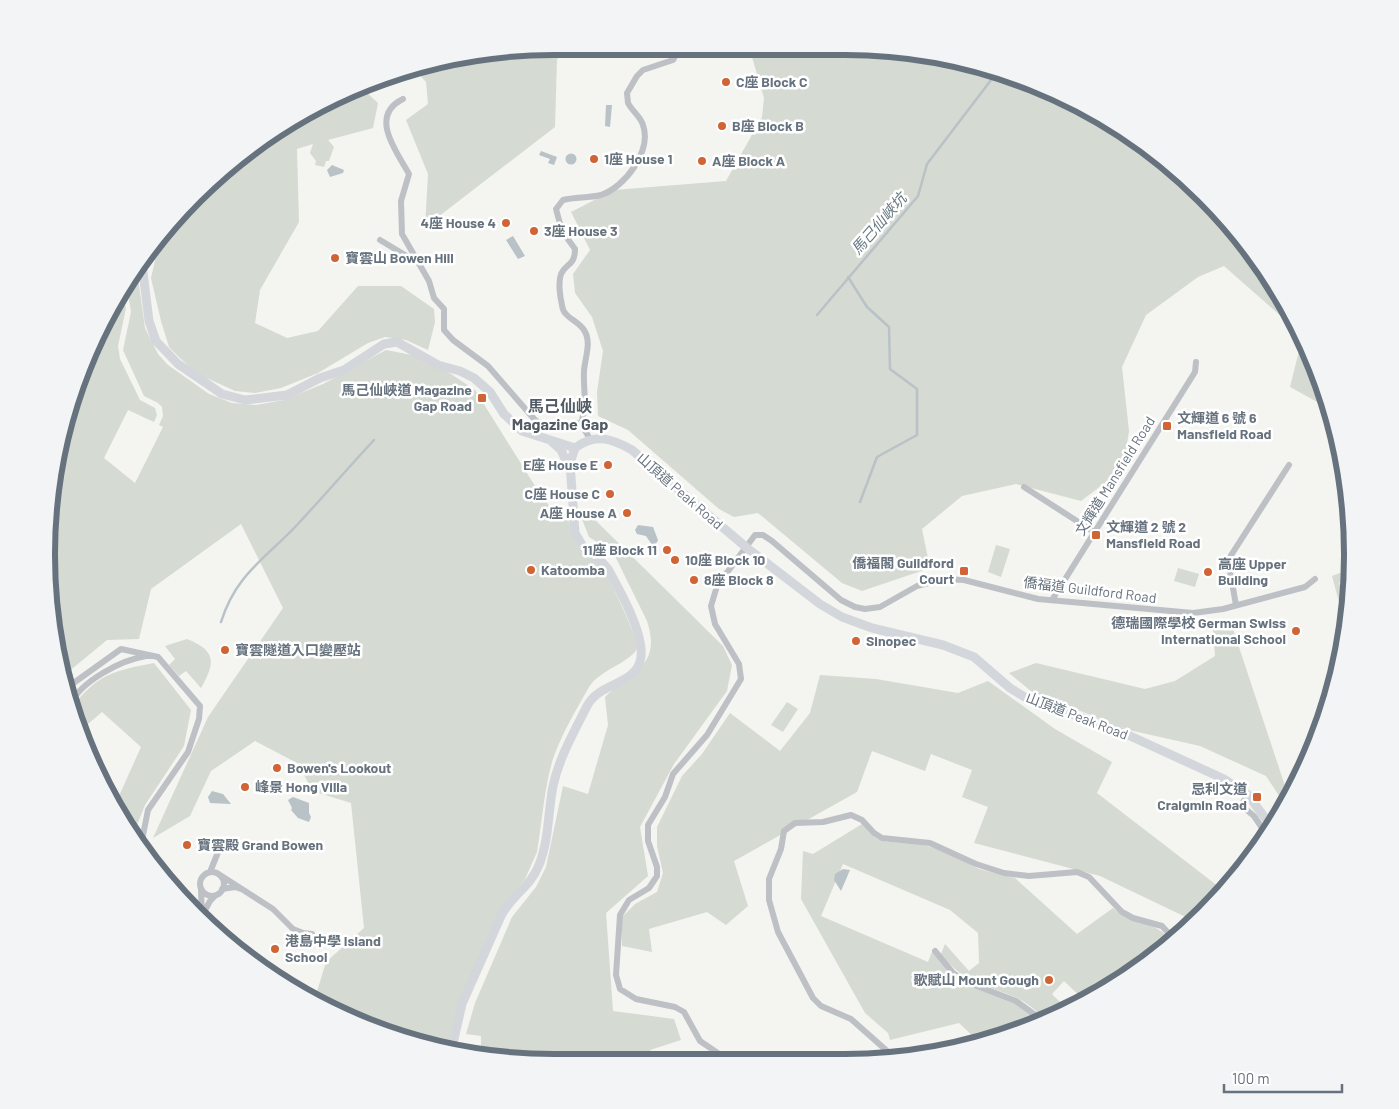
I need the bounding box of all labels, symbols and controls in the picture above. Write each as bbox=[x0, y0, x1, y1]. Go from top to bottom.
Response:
place label: C座 Block C bbox=[736, 73, 808, 90]
marker: C座 Block C bbox=[720, 76, 732, 88]
place label: B座 Block B bbox=[732, 117, 804, 134]
marker: B座 Block B bbox=[716, 120, 728, 132]
place label: 1座 House 1 bbox=[604, 150, 672, 167]
place label: A座 Block A bbox=[712, 152, 786, 169]
marker: 1座 House 1 bbox=[588, 153, 600, 165]
marker: A座 Block A bbox=[696, 155, 708, 167]
water label: 馬己仙峽坑 bbox=[847, 188, 911, 258]
place label: 4座 House 4 bbox=[421, 214, 496, 231]
marker: 4座 House 4 bbox=[500, 217, 512, 229]
place label: 3座 House 3 bbox=[544, 222, 618, 239]
marker: 3座 House 3 bbox=[528, 225, 540, 237]
place label: 寶雲山 Bowen Hill bbox=[345, 249, 454, 266]
marker: 寶雲山 Bowen Hill bbox=[329, 252, 341, 264]
place label: 馬己仙峽道 Magazine Gap Road bbox=[341, 381, 472, 414]
marker: 馬己仙峽道 Magazine Gap Road bbox=[476, 392, 488, 404]
district label: 馬己仙峽 Magazine Gap bbox=[512, 396, 608, 433]
place label: 文輝道 6 號 6 Mansfield Road bbox=[1177, 409, 1272, 442]
street label: 文輝道 Mansfield Road bbox=[1071, 413, 1158, 538]
marker: 文輝道 6 號 6 Mansfield Road bbox=[1161, 420, 1173, 432]
street label: 山頂道 Peak Road bbox=[634, 449, 727, 533]
place label: E座 House E bbox=[523, 456, 598, 473]
marker: E座 House E bbox=[602, 459, 614, 471]
place label: C座 House C bbox=[524, 485, 600, 502]
marker: C座 House C bbox=[604, 488, 616, 500]
place label: A座 House A bbox=[540, 504, 618, 521]
marker: A座 House A bbox=[621, 507, 633, 519]
place label: 文輝道 2 號 2 Mansfield Road bbox=[1106, 518, 1201, 551]
marker: 文輝道 2 號 2 Mansfield Road bbox=[1090, 529, 1102, 541]
place label: 11座 Block 11 bbox=[583, 541, 657, 558]
marker: 11座 Block 11 bbox=[661, 544, 673, 556]
place label: 10座 Block 10 bbox=[685, 551, 765, 568]
marker: 10座 Block 10 bbox=[669, 554, 681, 566]
place label: 僑福閣 Guildford Court bbox=[852, 554, 954, 587]
place label: 高座 Upper Building bbox=[1218, 555, 1287, 588]
place label: Katoomba bbox=[541, 561, 605, 578]
marker: Katoomba bbox=[525, 564, 537, 576]
marker: 僑福閣 Guildford Court bbox=[958, 565, 970, 577]
marker: 高座 Upper Building bbox=[1202, 566, 1214, 578]
place label: 8座 Block 8 bbox=[704, 571, 774, 588]
street label: 僑福道 Guildford Road bbox=[1023, 573, 1157, 606]
marker: 8座 Block 8 bbox=[688, 574, 700, 586]
place label: 德瑞國際學校 German Swiss International School bbox=[1111, 614, 1286, 647]
marker: 德瑞國際學校 German Swiss International School bbox=[1290, 625, 1302, 637]
place label: Sinopec bbox=[866, 632, 917, 649]
marker: Sinopec bbox=[850, 635, 862, 647]
place label: 寶雲隧道入口變壓站 bbox=[235, 641, 361, 658]
marker: 寶雲隧道入口變壓站 bbox=[219, 644, 231, 656]
street label: 山頂道 Peak Road bbox=[1024, 688, 1131, 743]
place label: Bowen's Lookout bbox=[287, 759, 391, 776]
marker: Bowen's Lookout bbox=[271, 762, 283, 774]
place label: 峰景 Hong Villa bbox=[255, 778, 347, 795]
place label: 忌利文道 Craigmin Road bbox=[1157, 780, 1248, 813]
marker: 峰景 Hong Villa bbox=[239, 781, 251, 793]
marker: 忌利文道 Craigmin Road bbox=[1251, 791, 1263, 803]
place label: 寶雲殿 Grand Bowen bbox=[197, 836, 323, 853]
marker: 寶雲殿 Grand Bowen bbox=[181, 839, 193, 851]
place label: 港島中學 Island School bbox=[285, 932, 381, 965]
marker: 港島中學 Island School bbox=[269, 943, 281, 955]
place label: 歌賦山 Mount Gough bbox=[914, 971, 1039, 988]
marker: 歌賦山 Mount Gough bbox=[1043, 974, 1055, 986]
scale bar bbox=[1224, 1062, 1342, 1094]
text: 100 m bbox=[1232, 1069, 1270, 1087]

